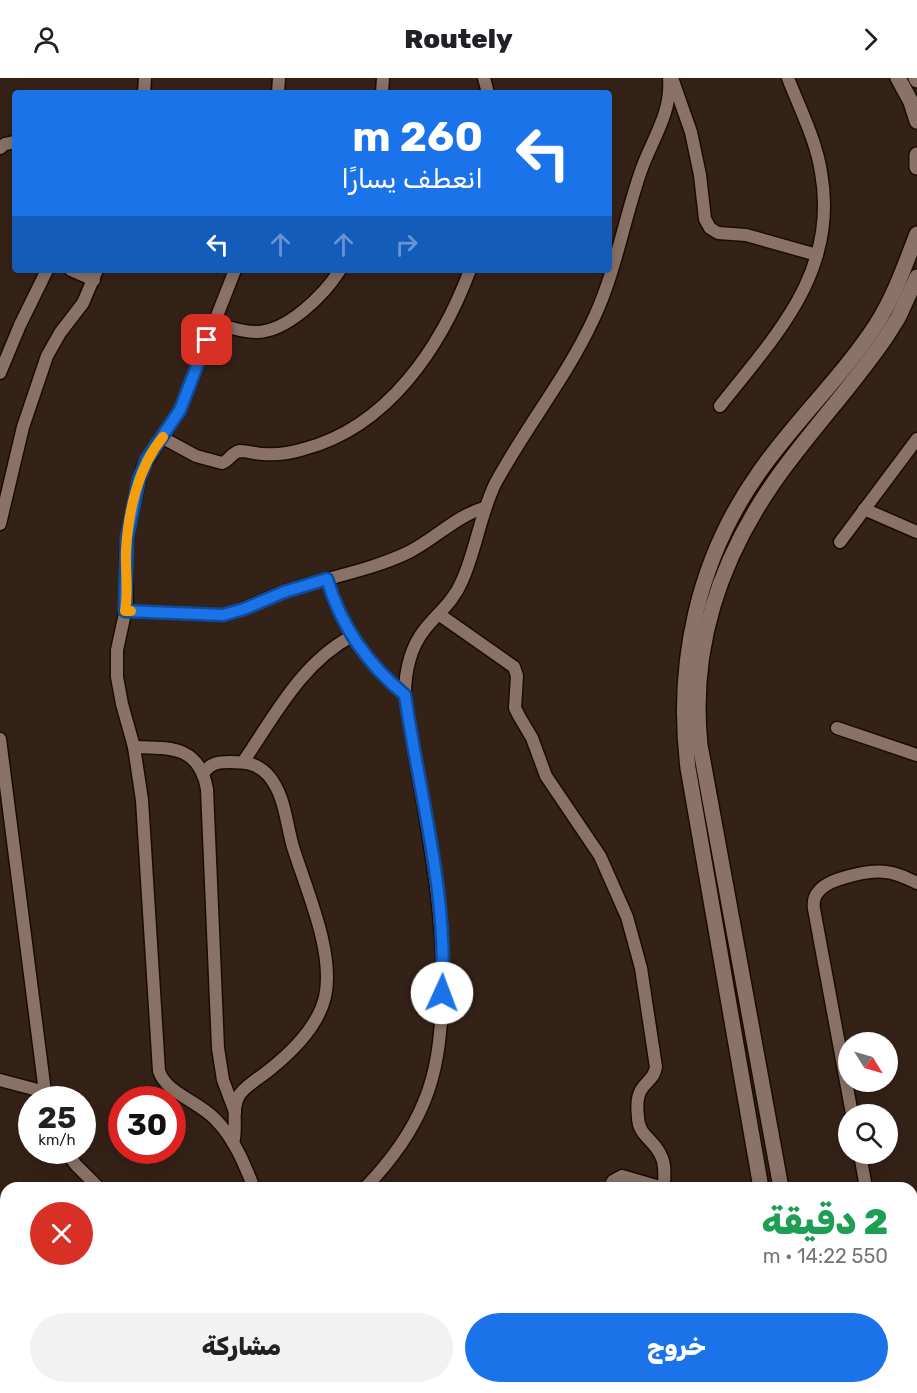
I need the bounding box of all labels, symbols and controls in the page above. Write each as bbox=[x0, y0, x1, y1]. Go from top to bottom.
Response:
icon: person bbox=[30, 23, 63, 56]
text: Routely bbox=[404, 23, 513, 55]
icon: forward bbox=[854, 23, 887, 56]
text: 260 m bbox=[352, 112, 483, 162]
icon: left bbox=[504, 114, 582, 192]
text: انعطف يسارًا bbox=[341, 163, 483, 195]
icon: left bbox=[201, 228, 234, 261]
icon: ahead bbox=[264, 228, 297, 261]
icon: ahead bbox=[327, 228, 360, 261]
icon: right bbox=[390, 228, 423, 261]
pin bbox=[181, 314, 232, 365]
icon: arrive bbox=[190, 323, 223, 356]
position arrow bbox=[410, 961, 474, 1025]
north arrow bbox=[838, 1032, 898, 1092]
map controls bbox=[838, 1032, 898, 1164]
speed limit sign: 30 bbox=[108, 1086, 186, 1164]
text: 25 bbox=[38, 1100, 76, 1136]
button: search bbox=[838, 1104, 898, 1164]
text: km/h bbox=[38, 1131, 76, 1149]
text: 2 دقيقة bbox=[762, 1200, 888, 1243]
button: close bbox=[30, 1202, 93, 1265]
text: 550 m · 14:22 bbox=[763, 1244, 888, 1268]
button: مشاركة bbox=[30, 1313, 453, 1382]
button: خروج bbox=[465, 1313, 888, 1382]

